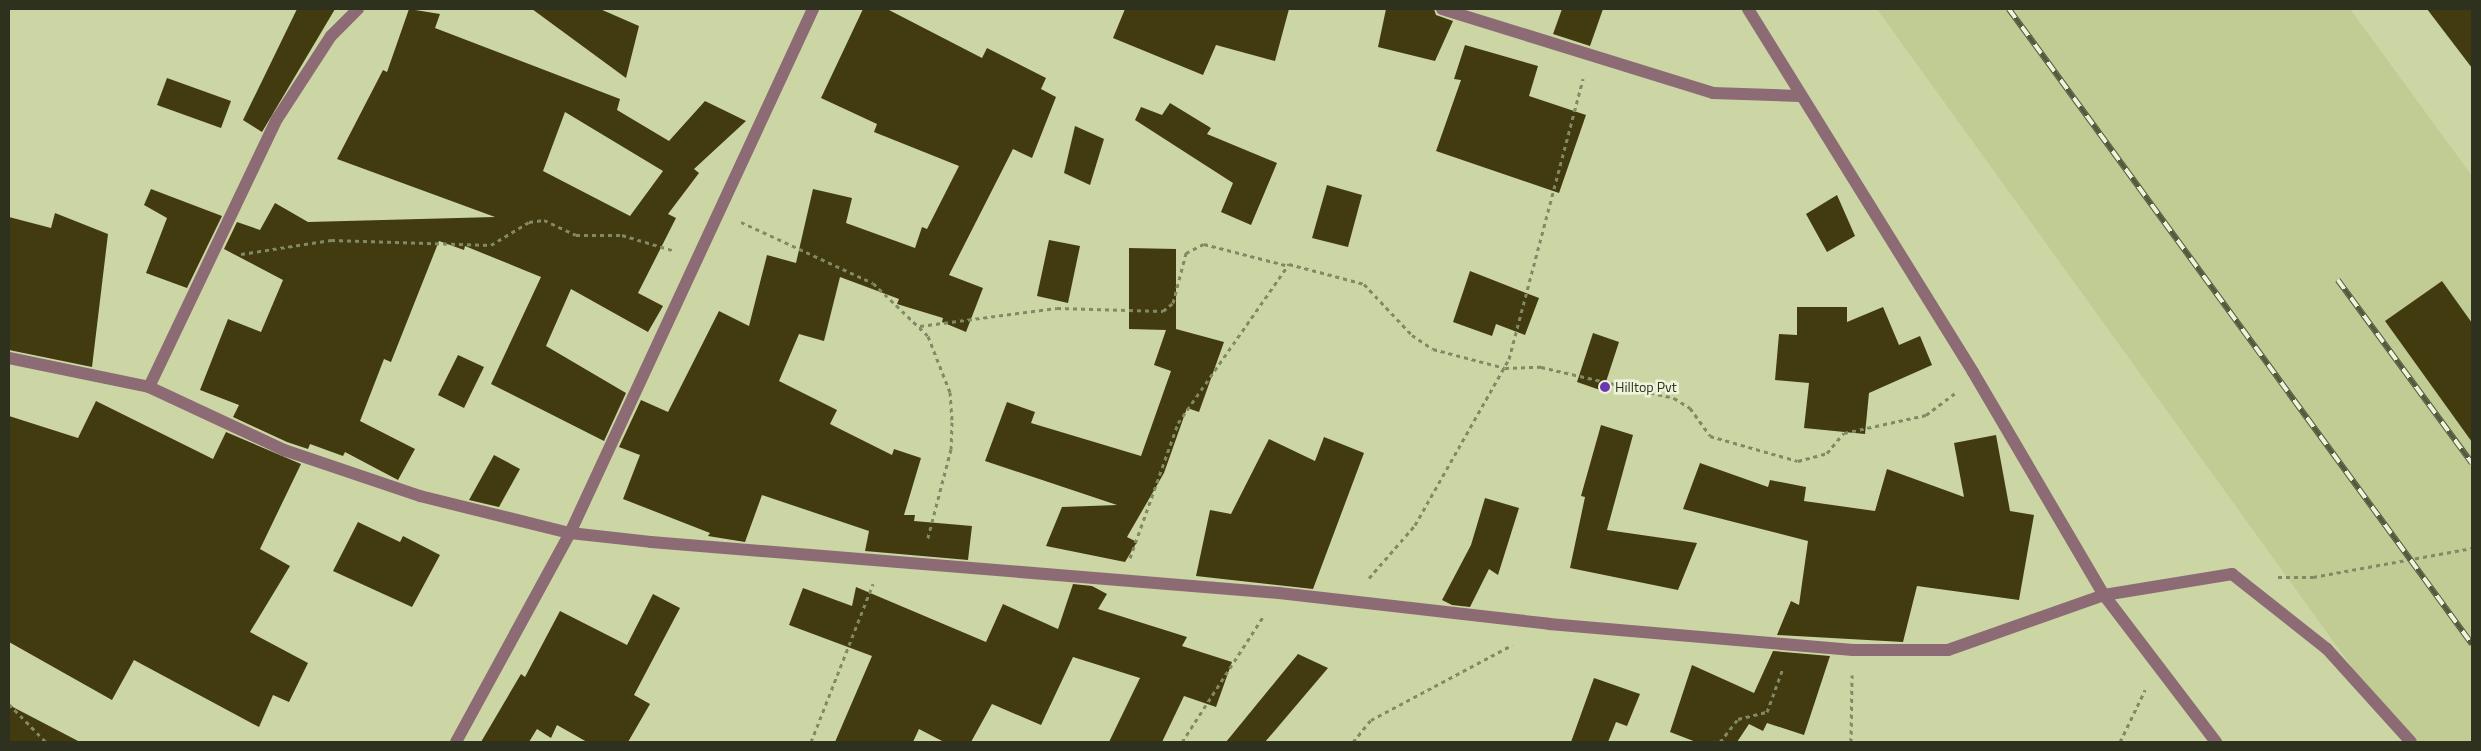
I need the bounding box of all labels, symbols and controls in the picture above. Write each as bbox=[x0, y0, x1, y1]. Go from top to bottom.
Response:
place label: Hilltop Pvt bbox=[1615, 379, 1677, 395]
marker: Hilltop Pvt bbox=[1599, 381, 1611, 393]

